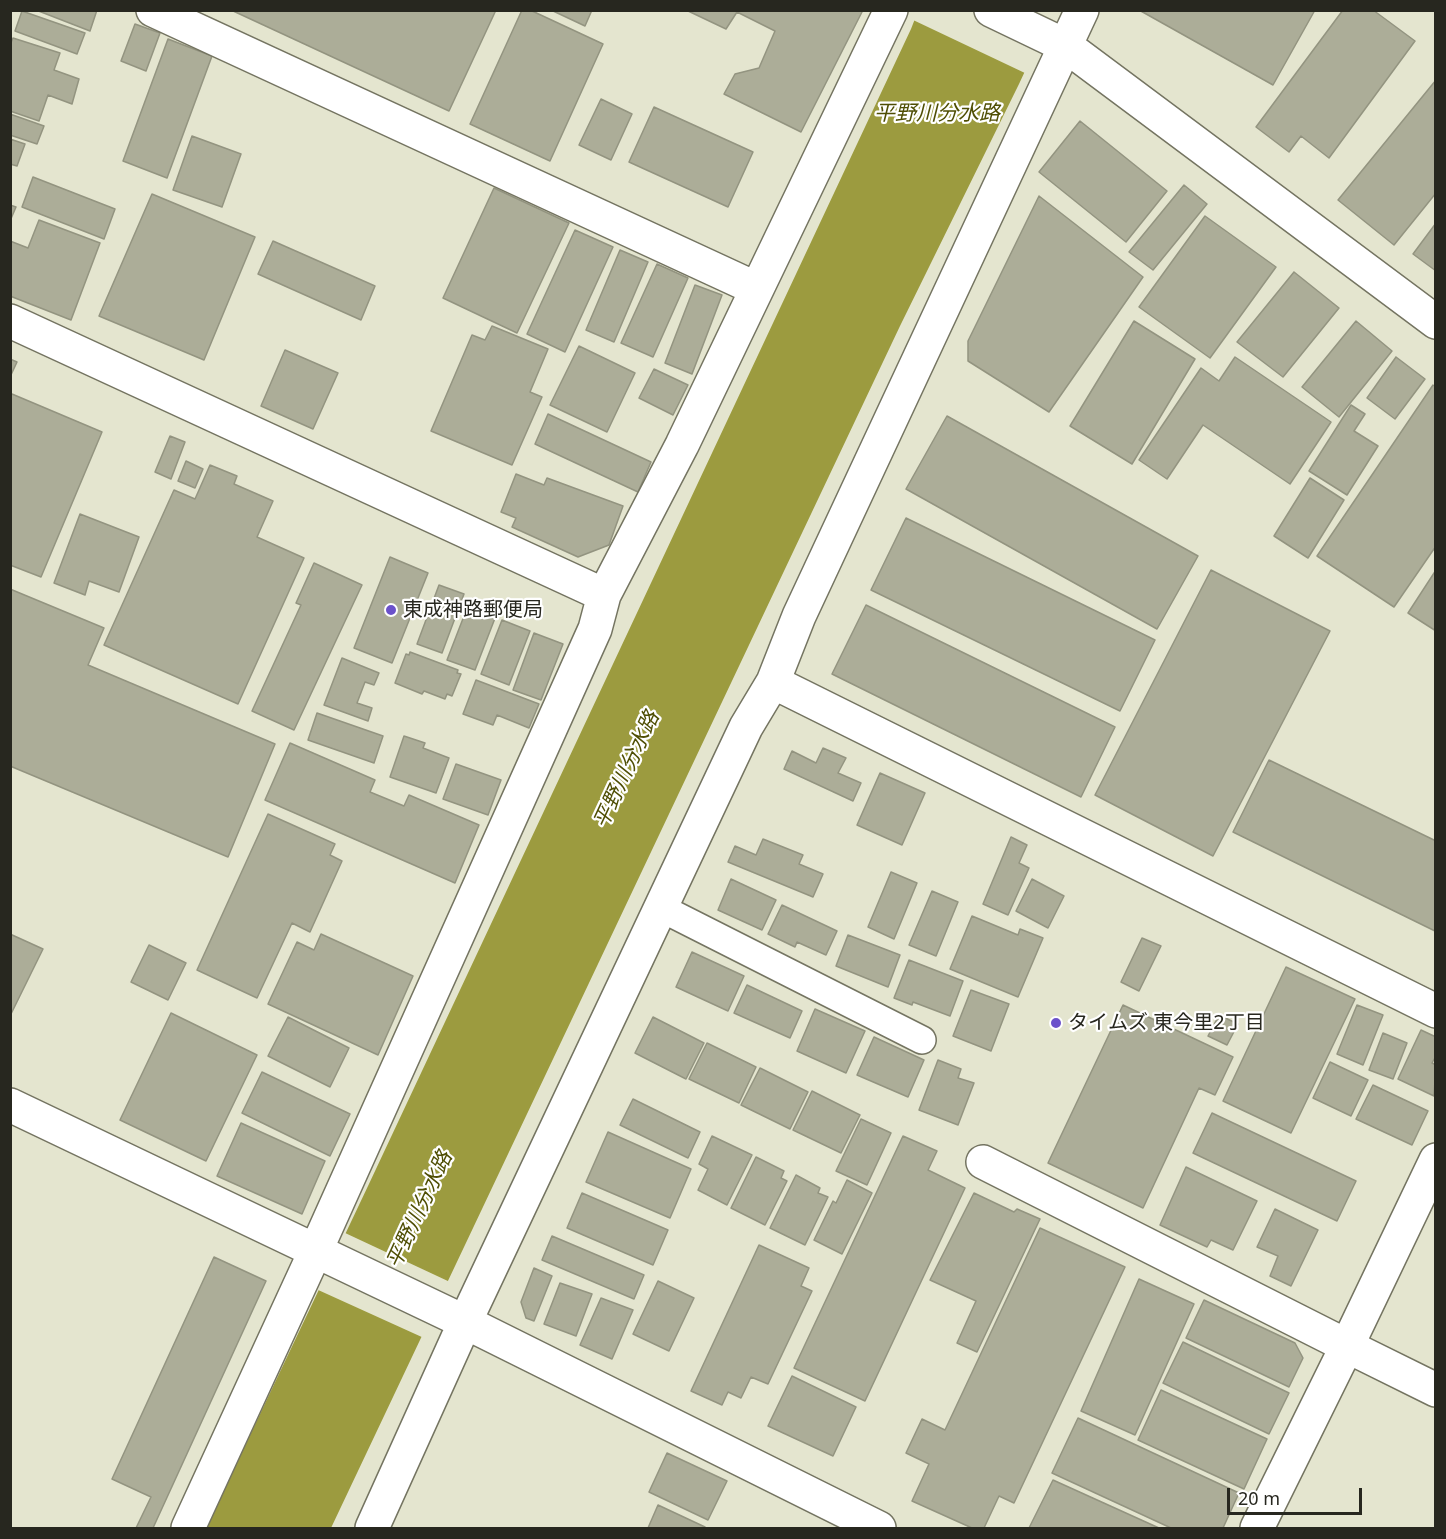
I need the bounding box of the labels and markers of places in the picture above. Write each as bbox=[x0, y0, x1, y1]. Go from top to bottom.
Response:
place label: 東成神路郵便局 bbox=[403, 598, 543, 622]
marker: 東成神路郵便局 bbox=[384, 603, 398, 617]
place label: タイムズ 東今里2丁目 bbox=[1068, 1011, 1265, 1035]
marker: タイムズ 東今里2丁目 bbox=[1049, 1016, 1063, 1030]

